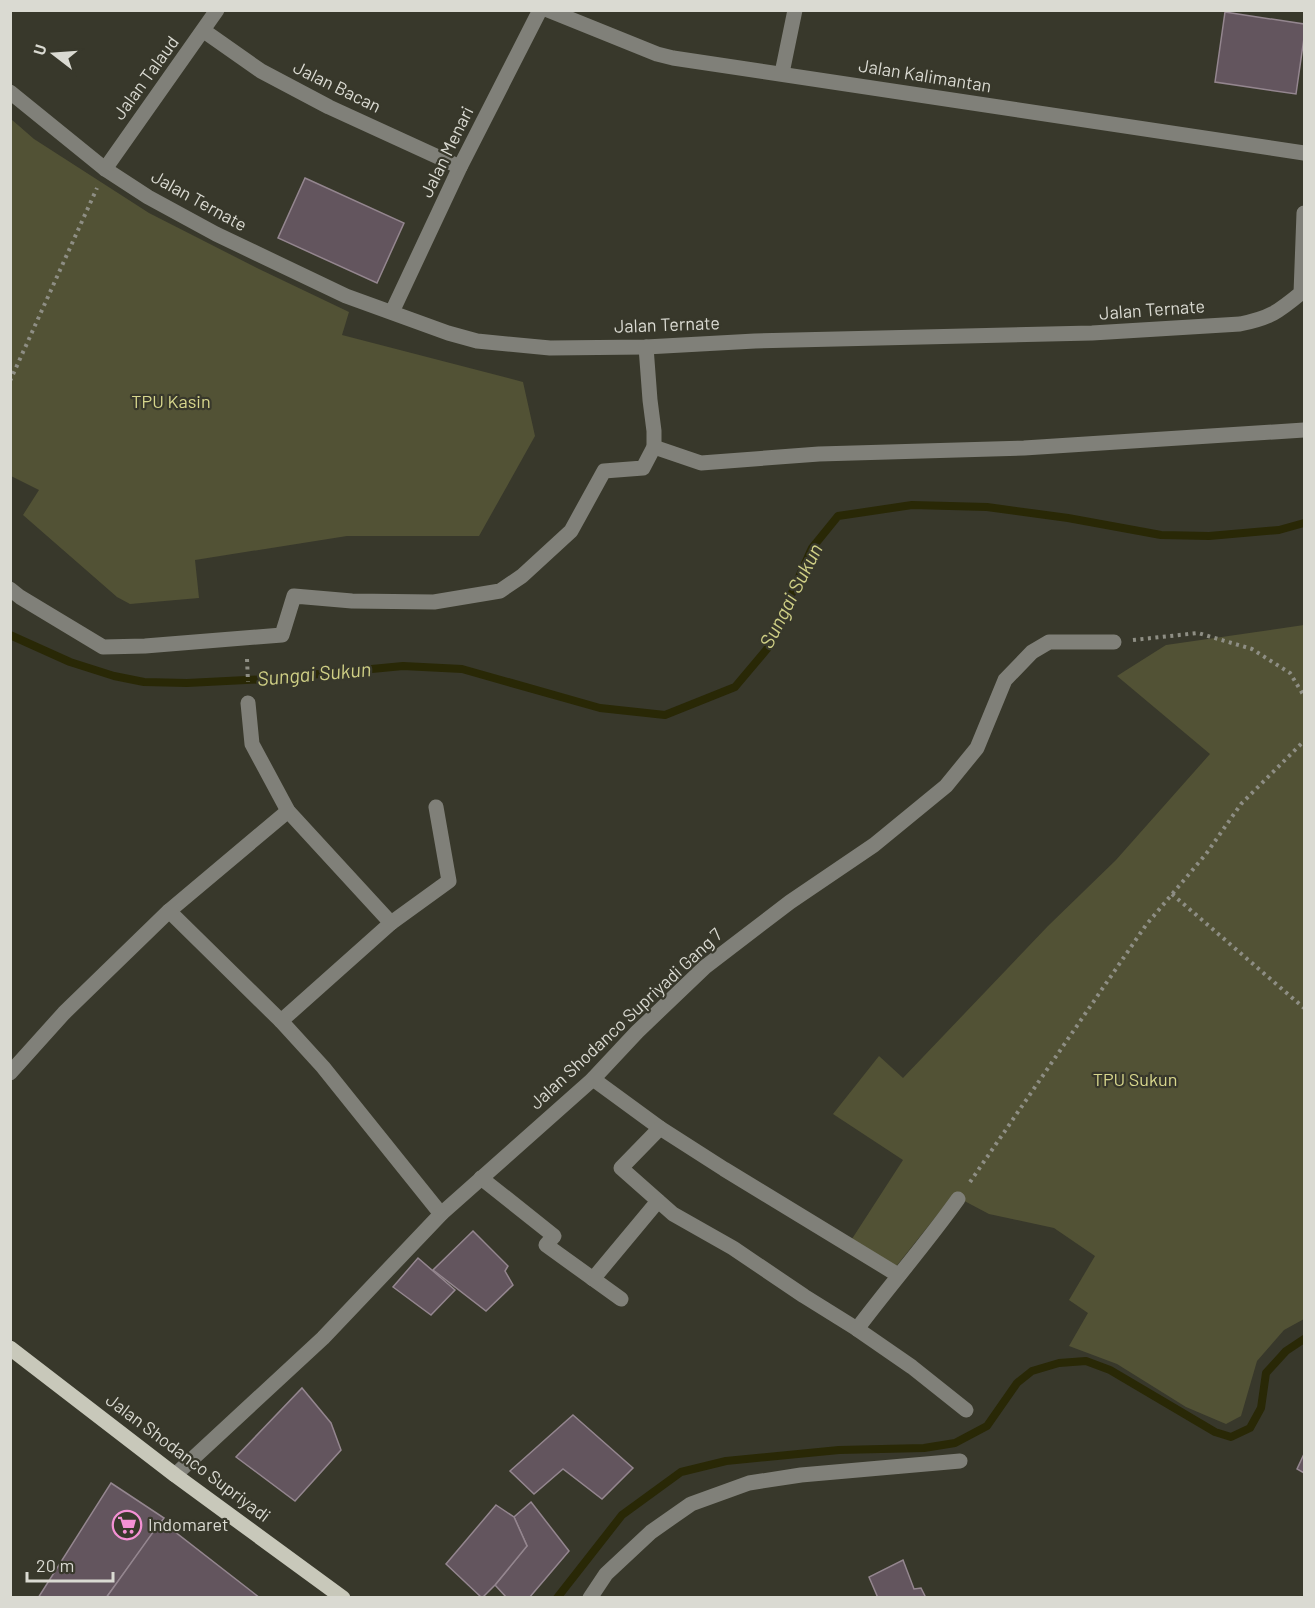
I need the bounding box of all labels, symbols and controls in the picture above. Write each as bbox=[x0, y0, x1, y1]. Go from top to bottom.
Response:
north arrow bbox=[24, 24, 84, 84]
street label: Jalan Talaud bbox=[107, 31, 183, 124]
text: U bbox=[29, 42, 50, 57]
street label: Jalan Kalimantan bbox=[857, 54, 993, 96]
street label: Jalan Bacan bbox=[290, 55, 385, 117]
street label: Jalan Menari bbox=[415, 102, 478, 201]
street label: Jalan Ternate bbox=[148, 165, 251, 235]
street label: Jalan Ternate bbox=[1098, 294, 1206, 324]
street label: Jalan Ternate bbox=[614, 311, 720, 337]
park label: TPU Kasin bbox=[131, 390, 211, 412]
water label: Sungai Sukun bbox=[753, 539, 827, 652]
water label: Sungai Sukun bbox=[256, 656, 372, 690]
street label: Jalan Shodanco Supriyadi Gang 7 bbox=[524, 923, 727, 1113]
park label: TPU Sukun bbox=[1093, 1068, 1177, 1090]
street label: Jalan Shodanco Supriyadi bbox=[102, 1388, 275, 1526]
supermarket icon: Indomaret bbox=[111, 1509, 143, 1541]
place label: Indomaret bbox=[148, 1513, 228, 1535]
scale bar bbox=[27, 1545, 112, 1583]
text: 20 m bbox=[36, 1554, 74, 1576]

